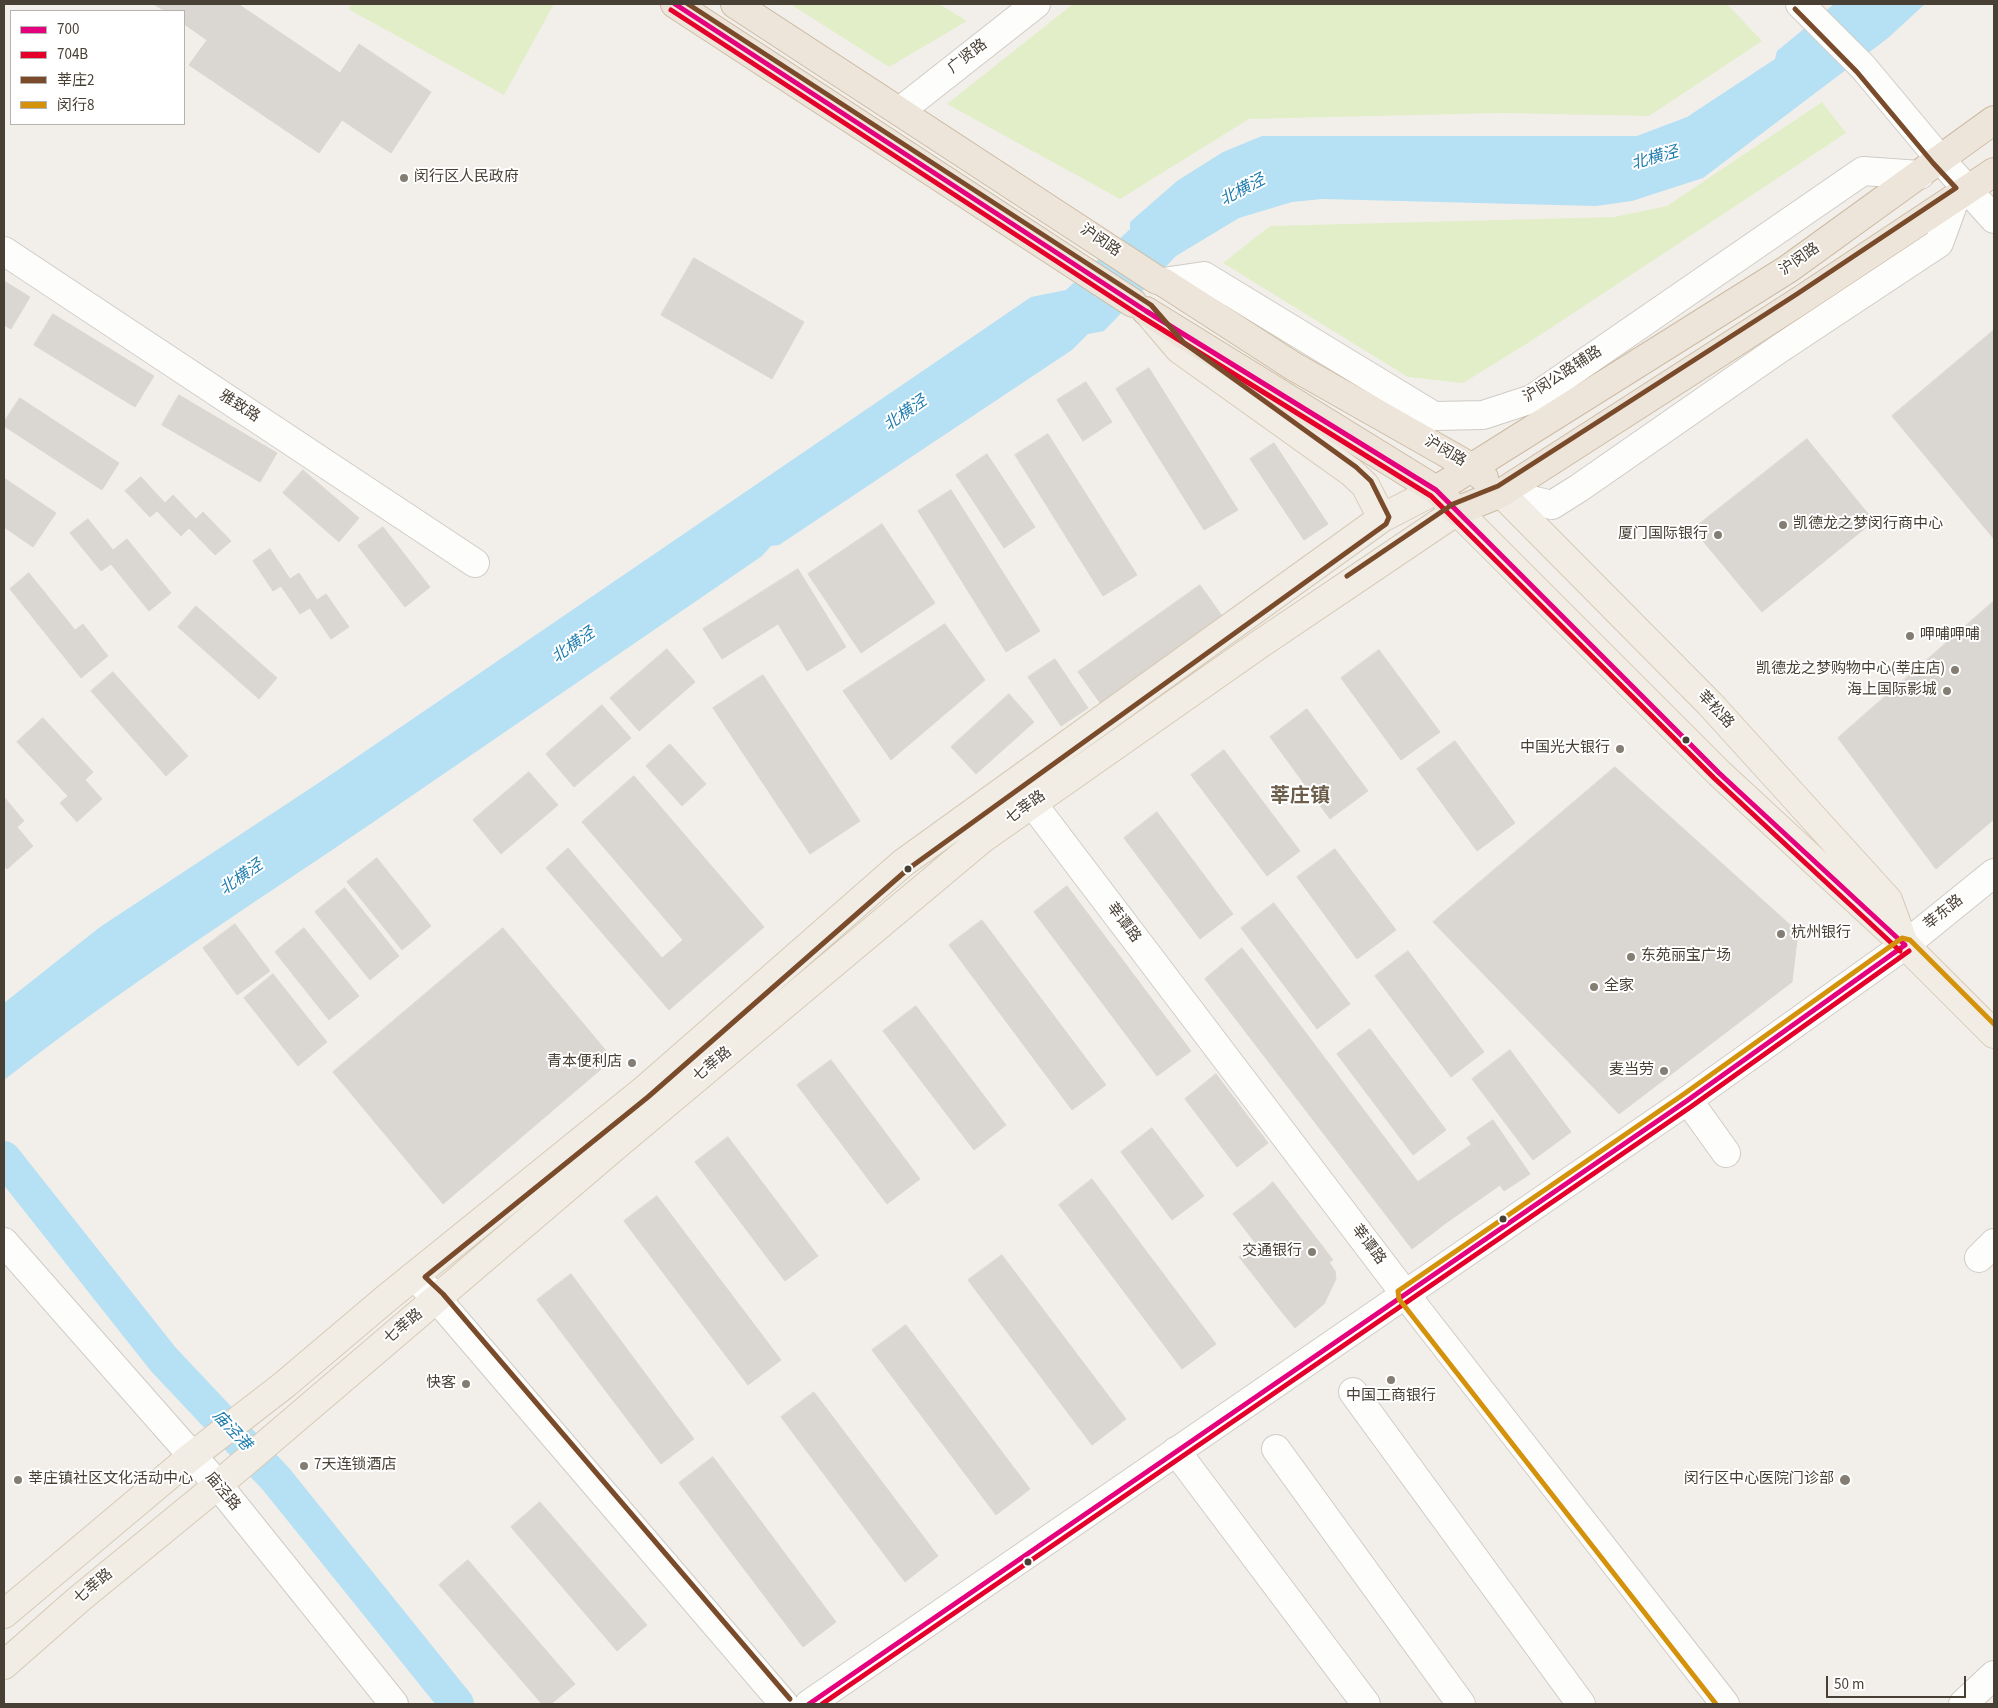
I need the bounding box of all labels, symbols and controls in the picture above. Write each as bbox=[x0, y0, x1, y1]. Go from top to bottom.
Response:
legend bbox=[10, 10, 185, 125]
text: 700 bbox=[57, 19, 79, 40]
street label: 广贤路 bbox=[945, 36, 991, 78]
text: 704B bbox=[57, 44, 88, 65]
text: 莘庄2 bbox=[57, 70, 94, 91]
text: 闵行8 bbox=[57, 95, 94, 116]
water label: 北横泾 bbox=[1629, 143, 1681, 175]
place label: 闵行区人民政府 bbox=[414, 169, 519, 187]
water label: 北横泾 bbox=[1217, 171, 1269, 211]
marker: 闵行区人民政府 bbox=[398, 172, 410, 184]
street label: 沪闵路 bbox=[1076, 221, 1124, 261]
street label: 沪闵路 bbox=[1776, 240, 1824, 280]
street label: 沪闵公路辅路 bbox=[1520, 343, 1606, 407]
street label: 雅致路 bbox=[215, 387, 263, 427]
water label: 北横泾 bbox=[881, 392, 931, 436]
street label: 沪闵路 bbox=[1421, 433, 1469, 471]
place label: 凯德龙之梦闵行商中心 bbox=[1793, 516, 1943, 534]
marker: 凯德龙之梦闵行商中心 bbox=[1777, 519, 1789, 531]
place label: 厦门国际银行 bbox=[1618, 526, 1708, 544]
marker: 厦门国际银行 bbox=[1712, 529, 1724, 541]
water label: 北横泾 bbox=[549, 624, 599, 668]
place label: 呷哺呷哺 bbox=[1920, 627, 1980, 645]
marker: 呷哺呷哺 bbox=[1904, 630, 1916, 642]
place label: 凯德龙之梦购物中心(莘庄店) bbox=[1756, 661, 1945, 679]
marker: 凯德龙之梦购物中心(莘庄店) bbox=[1949, 664, 1961, 676]
place label: 海上国际影城 bbox=[1847, 682, 1937, 700]
marker: 海上国际影城 bbox=[1941, 685, 1953, 697]
street label: 莘松路 bbox=[1693, 687, 1737, 733]
unlabelled marker bbox=[1681, 735, 1691, 745]
place label: 中国光大银行 bbox=[1520, 740, 1610, 758]
marker: 中国光大银行 bbox=[1614, 743, 1626, 755]
district label: 莘庄镇 bbox=[1270, 786, 1330, 810]
street label: 七莘路 bbox=[1003, 787, 1049, 829]
water label: 北横泾 bbox=[217, 856, 267, 900]
unlabelled marker bbox=[903, 864, 913, 874]
street label: 莘东路 bbox=[1921, 892, 1967, 934]
street label: 莘谭路 bbox=[1102, 900, 1144, 946]
place label: 杭州银行 bbox=[1791, 925, 1851, 943]
marker: 杭州银行 bbox=[1775, 928, 1787, 940]
place label: 东苑丽宝广场 bbox=[1641, 948, 1731, 966]
marker: 东苑丽宝广场 bbox=[1625, 951, 1637, 963]
place label: 全家 bbox=[1604, 978, 1634, 996]
marker: 全家 bbox=[1588, 981, 1600, 993]
street label: 七莘路 bbox=[690, 1044, 736, 1086]
place label: 青本便利店 bbox=[547, 1054, 622, 1072]
marker: 青本便利店 bbox=[626, 1057, 638, 1069]
place label: 麦当劳 bbox=[1609, 1062, 1654, 1080]
marker: 麦当劳 bbox=[1658, 1065, 1670, 1077]
unlabelled marker bbox=[1498, 1214, 1508, 1224]
street label: 莘谭路 bbox=[1347, 1222, 1389, 1268]
place label: 交通银行 bbox=[1242, 1243, 1302, 1261]
marker: 交通银行 bbox=[1306, 1246, 1318, 1258]
street label: 七莘路 bbox=[381, 1306, 427, 1348]
marker: 中国工商银行 bbox=[1385, 1374, 1397, 1386]
place label: 快客 bbox=[426, 1375, 456, 1393]
marker: 快客 bbox=[460, 1378, 472, 1390]
place label: 中国工商银行 bbox=[1346, 1388, 1436, 1406]
water label: 庙泾港 bbox=[208, 1407, 254, 1455]
place label: 7天连锁酒店 bbox=[314, 1457, 396, 1475]
marker: 7天连锁酒店 bbox=[298, 1460, 310, 1472]
street label: 庙泾路 bbox=[201, 1469, 243, 1515]
place label: 莘庄镇社区文化活动中心 bbox=[28, 1471, 193, 1489]
place label: 闵行区中心医院门诊部 bbox=[1684, 1471, 1834, 1489]
marker: 闵行区中心医院门诊部 bbox=[1838, 1473, 1852, 1487]
marker: 莘庄镇社区文化活动中心 bbox=[12, 1474, 24, 1486]
unlabelled marker bbox=[1023, 1557, 1033, 1567]
street label: 七莘路 bbox=[71, 1566, 117, 1608]
scale bar bbox=[1828, 1666, 1968, 1698]
text: 50 m bbox=[1834, 1674, 1864, 1695]

